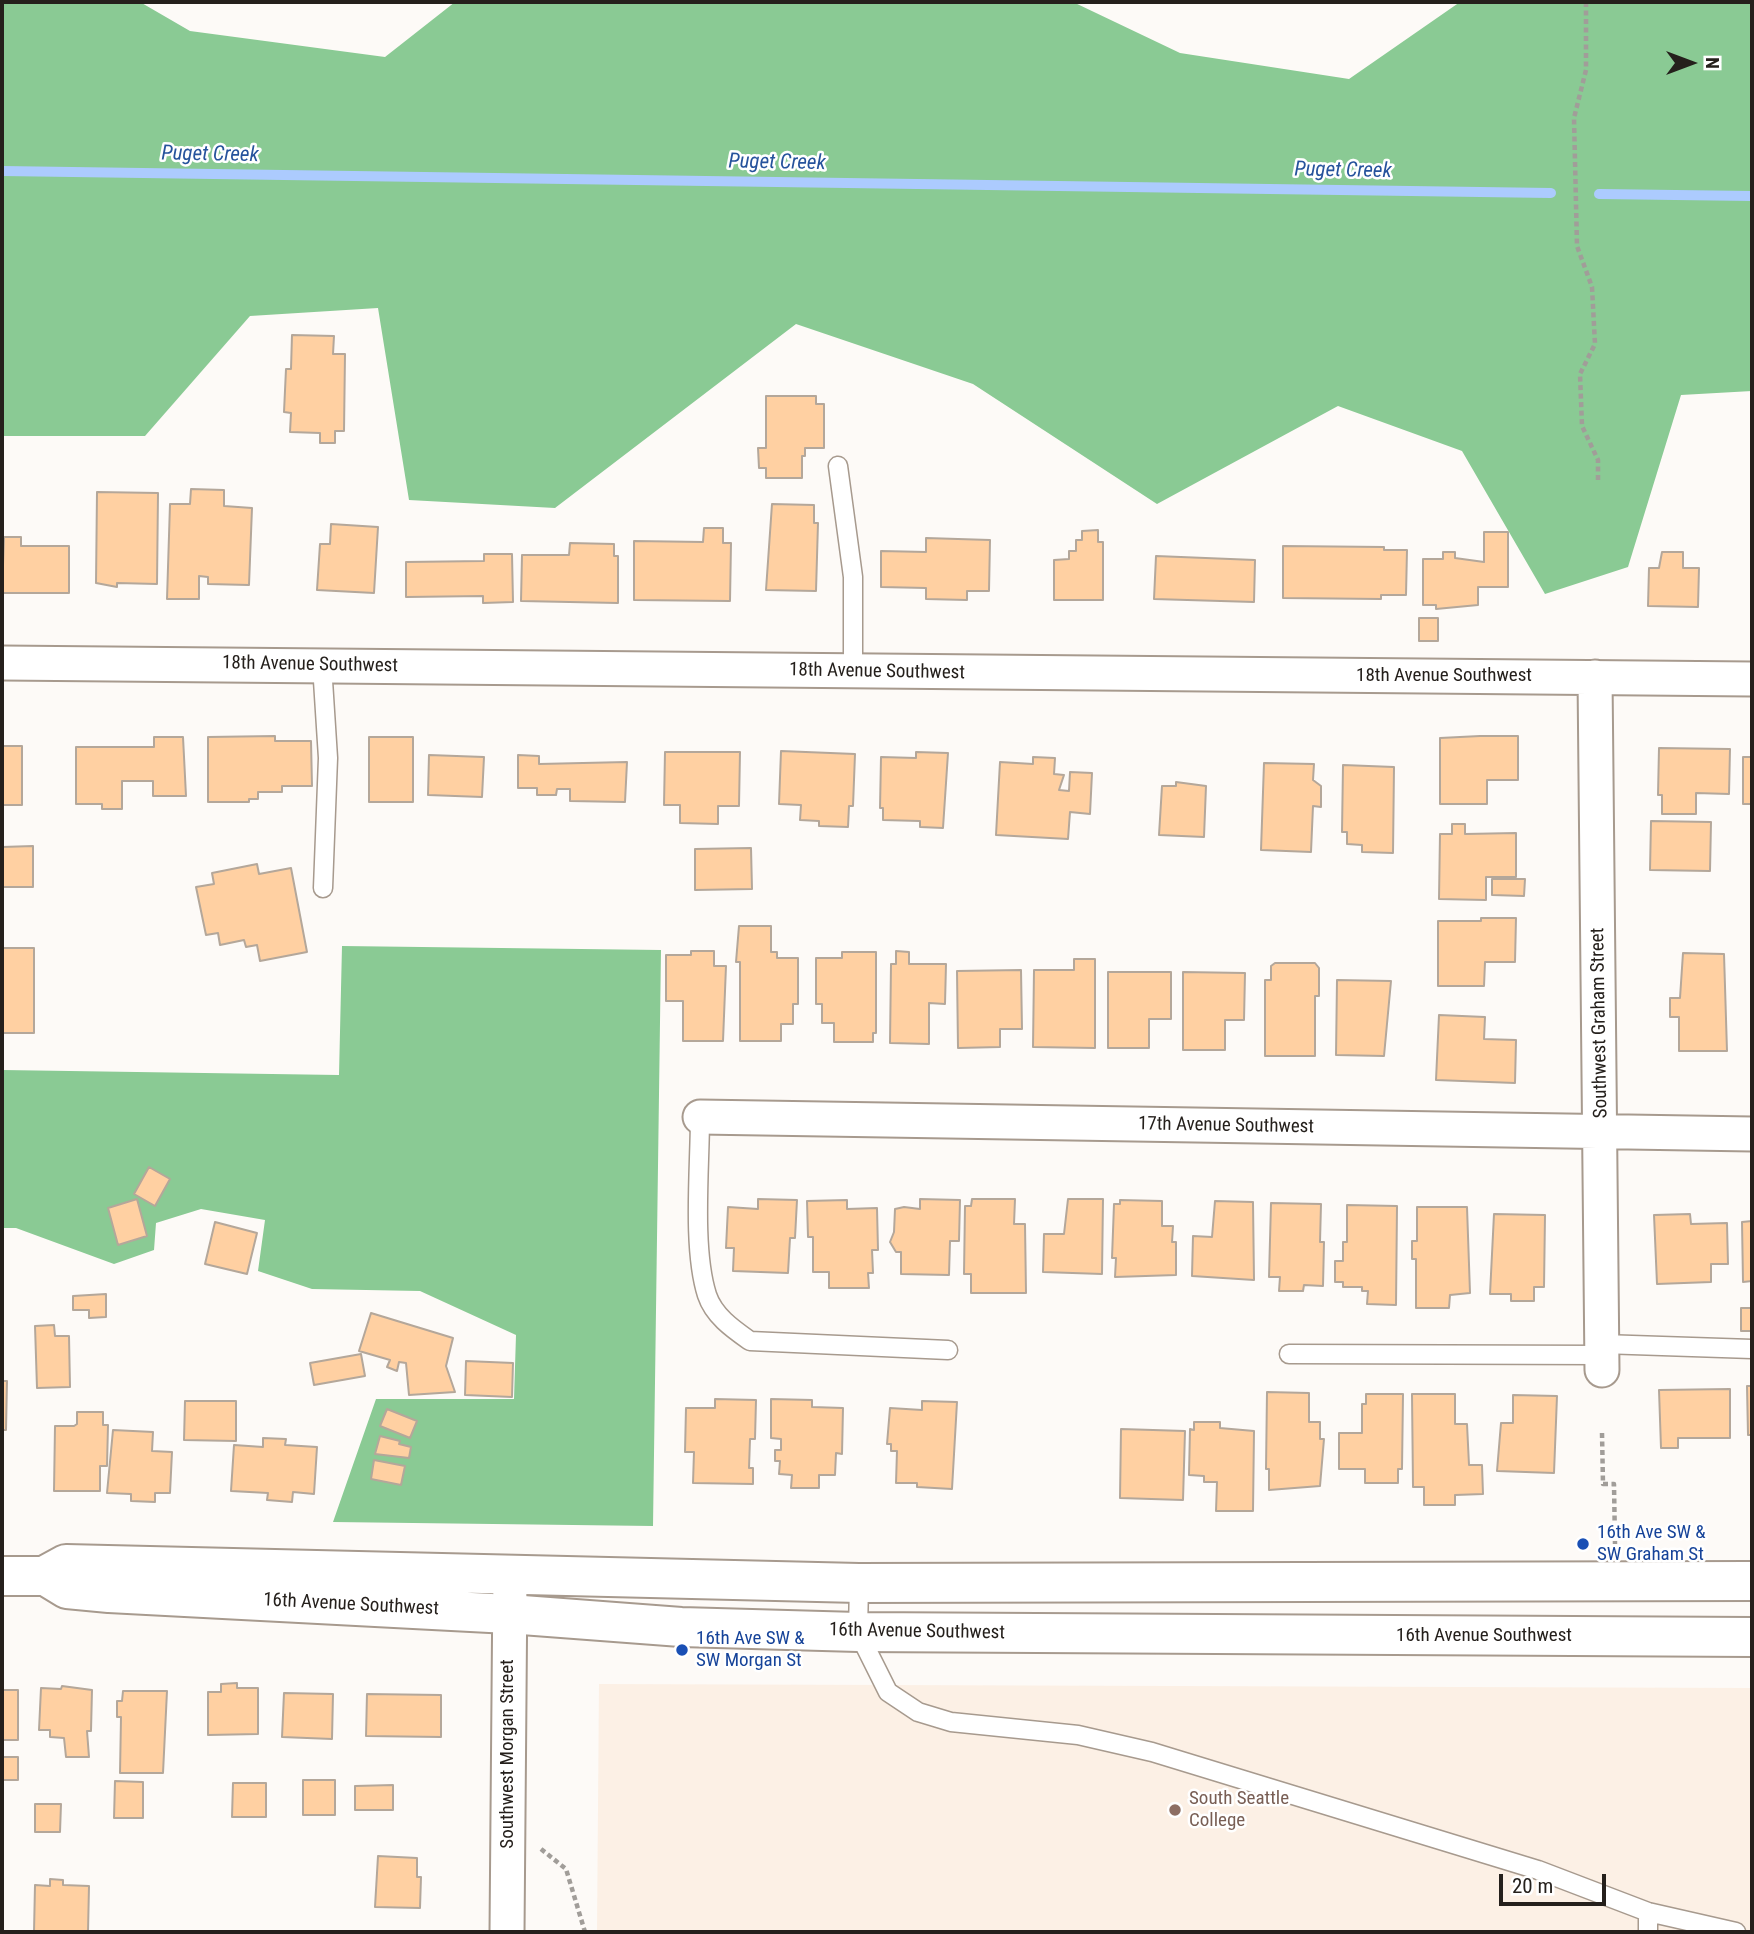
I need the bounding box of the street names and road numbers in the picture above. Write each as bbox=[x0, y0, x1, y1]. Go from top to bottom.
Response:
street label: 18th Avenue Southwest bbox=[222, 652, 398, 678]
street label: 18th Avenue Southwest bbox=[789, 659, 965, 685]
street label: 18th Avenue Southwest bbox=[1356, 665, 1532, 687]
street label: Southwest Graham Street bbox=[1587, 928, 1613, 1118]
street label: 17th Avenue Southwest bbox=[1138, 1113, 1314, 1139]
street label: 16th Avenue Southwest bbox=[263, 1589, 439, 1621]
street label: 16th Avenue Southwest bbox=[829, 1619, 1005, 1645]
street label: 16th Avenue Southwest bbox=[1396, 1625, 1572, 1647]
street label: Southwest Morgan Street bbox=[497, 1659, 519, 1849]

